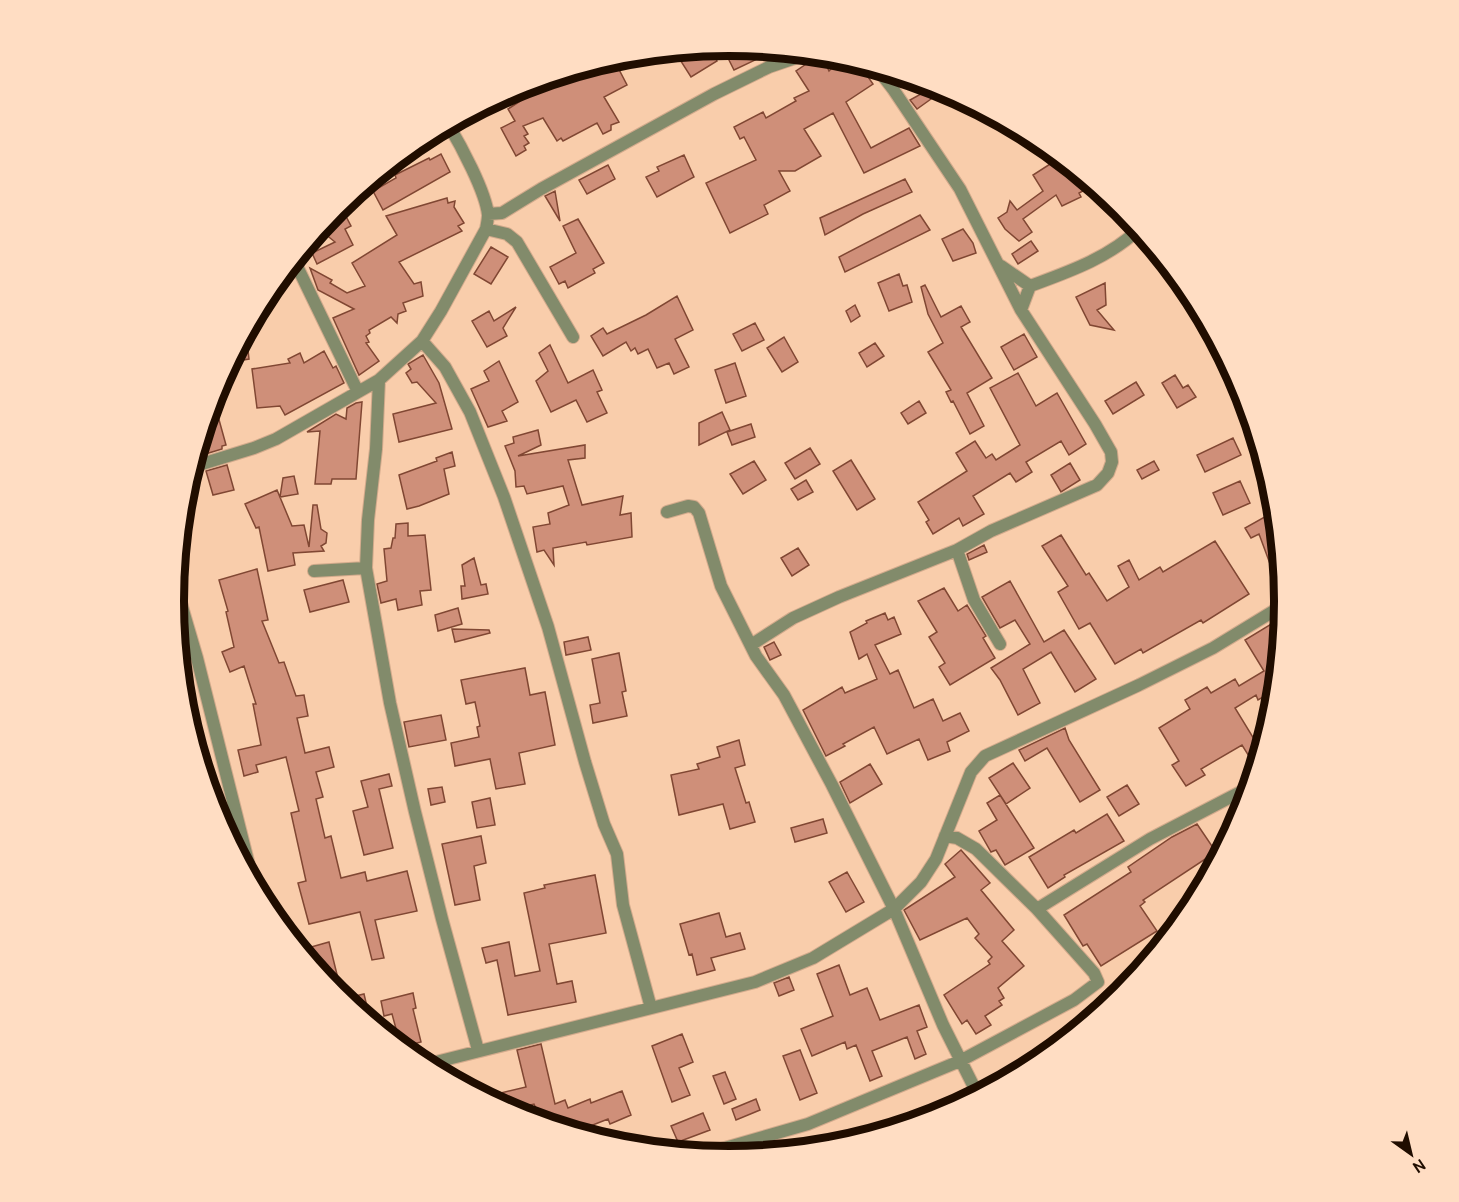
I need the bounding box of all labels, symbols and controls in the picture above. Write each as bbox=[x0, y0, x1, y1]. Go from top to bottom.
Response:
north arrow bbox=[1381, 1124, 1441, 1184]
text: N bbox=[1409, 1155, 1429, 1177]

